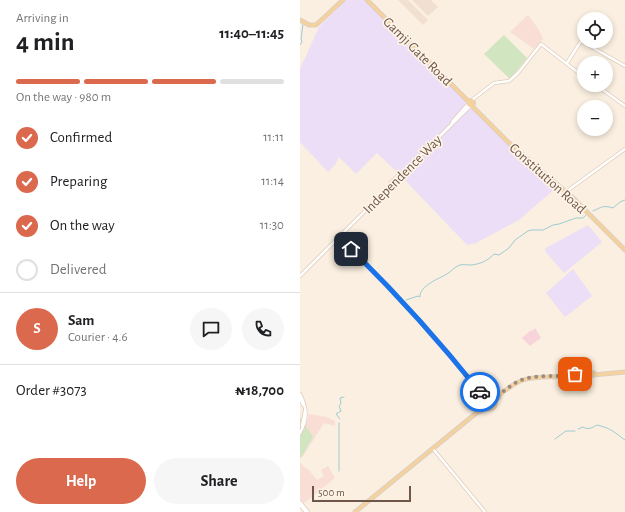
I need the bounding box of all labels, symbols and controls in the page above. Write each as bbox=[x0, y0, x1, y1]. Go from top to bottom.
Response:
text: Arriving in bbox=[16, 12, 69, 25]
map controls bbox=[577, 12, 613, 136]
button: locate bbox=[577, 12, 613, 48]
street label: Gamji Gate Road bbox=[380, 15, 454, 89]
text: 11:40–11:45 bbox=[219, 26, 284, 41]
text: 4 min bbox=[16, 29, 75, 55]
button: + bbox=[577, 56, 613, 92]
text: On the way · 980 m bbox=[16, 91, 111, 104]
button: − bbox=[577, 100, 613, 136]
icon: check bbox=[16, 127, 38, 149]
text: Confirmed bbox=[50, 130, 112, 145]
text: 11:11 bbox=[263, 131, 284, 144]
street label: Independence Way bbox=[361, 133, 445, 217]
street label: Constitution Road bbox=[506, 141, 588, 217]
icon: check bbox=[16, 171, 38, 193]
text: Preparing bbox=[50, 174, 107, 189]
text: 11:14 bbox=[261, 175, 284, 188]
icon: check bbox=[16, 215, 38, 237]
text: On the way bbox=[50, 218, 115, 233]
text: 11:30 bbox=[260, 219, 284, 232]
pin bbox=[334, 232, 368, 266]
icon: home bbox=[340, 238, 362, 260]
text: Delivered bbox=[50, 262, 107, 277]
button: chat bbox=[190, 308, 232, 350]
button: phone bbox=[242, 308, 284, 350]
text: Sam bbox=[68, 313, 94, 328]
text: S bbox=[33, 321, 41, 336]
text: Courier · 4.6 bbox=[68, 331, 128, 344]
pin bbox=[558, 357, 592, 391]
icon: bag bbox=[564, 363, 586, 385]
courier bbox=[460, 372, 500, 412]
icon: car bbox=[469, 381, 491, 403]
text: Order #3073 bbox=[16, 383, 87, 398]
text: ₦18,700 bbox=[235, 383, 284, 398]
button: Help bbox=[16, 458, 146, 504]
button: Share bbox=[154, 458, 284, 504]
scale bar bbox=[312, 484, 411, 503]
text: 500 m bbox=[318, 487, 345, 498]

